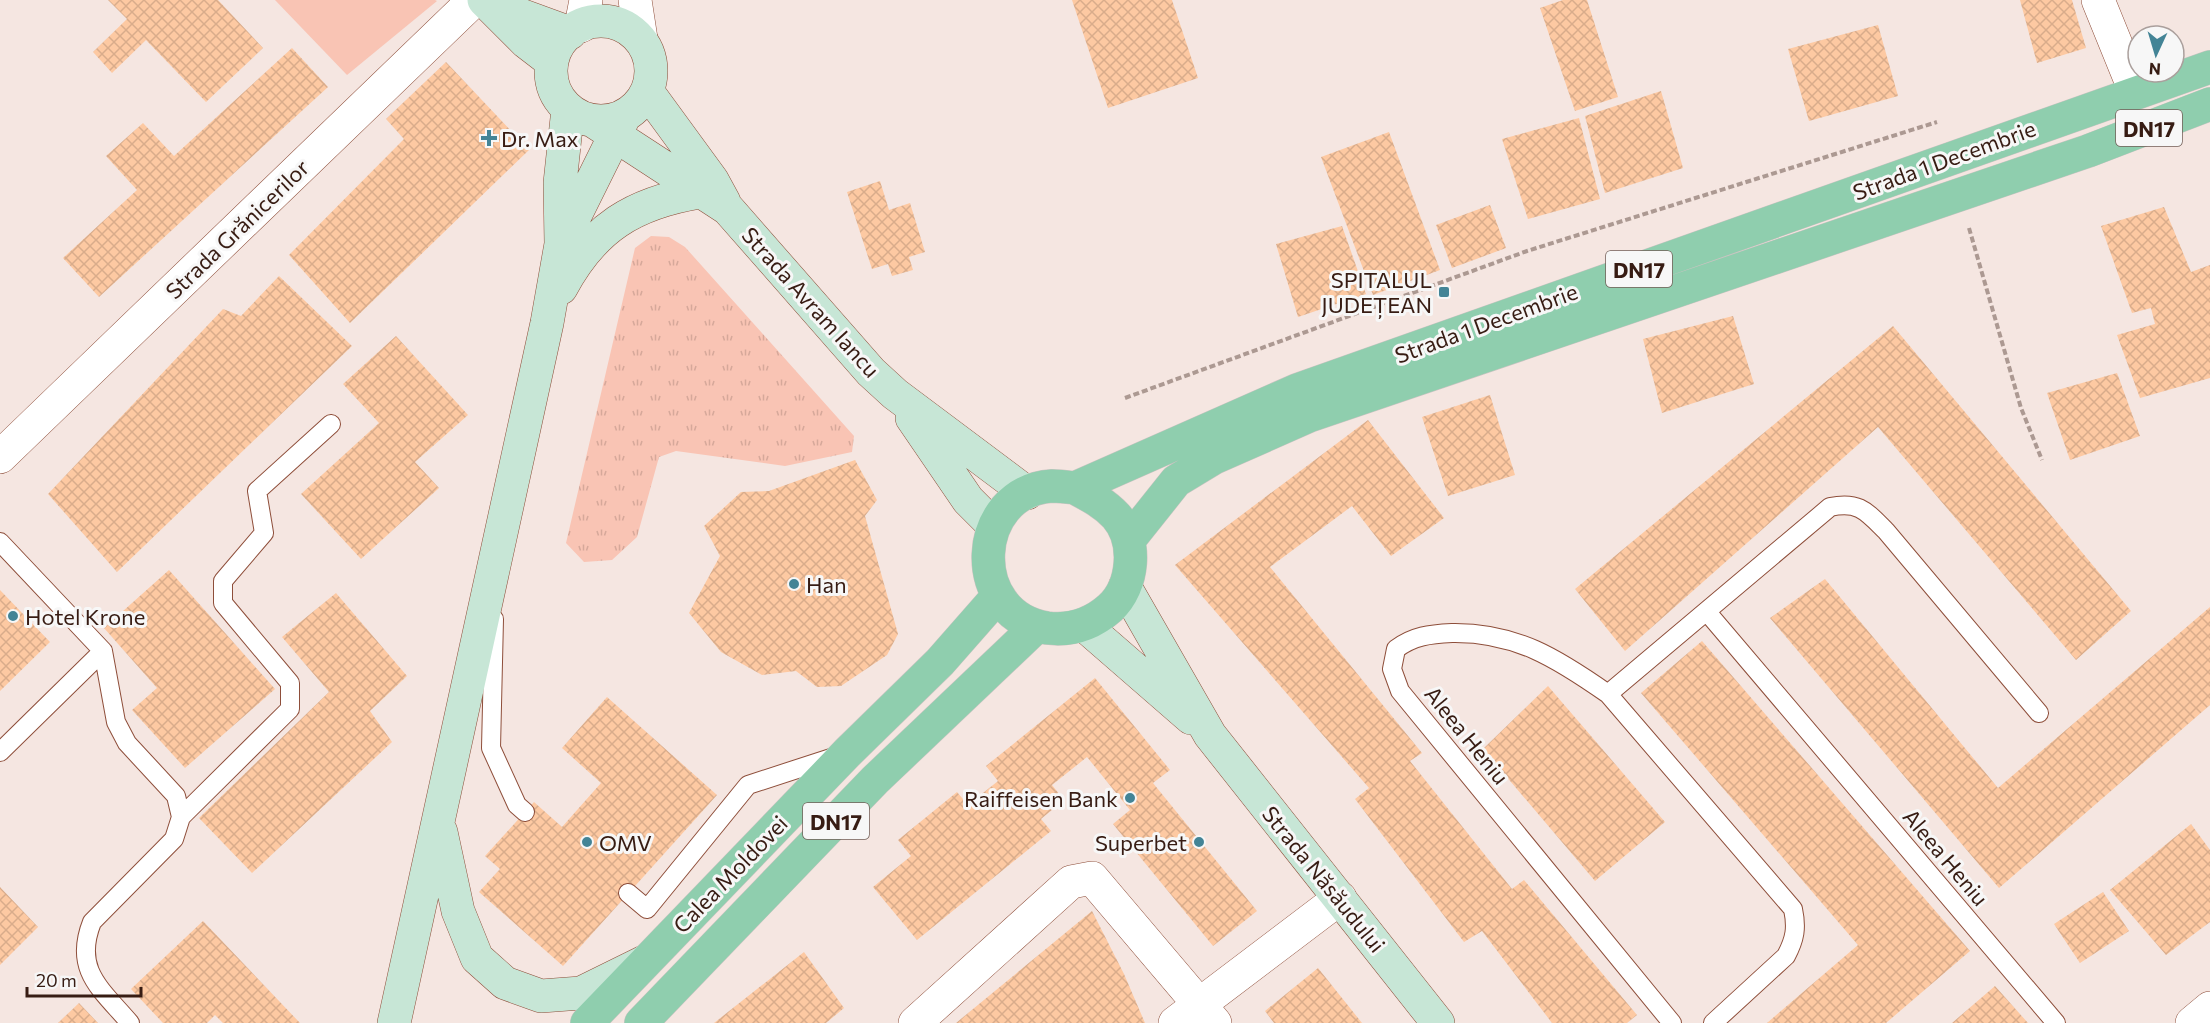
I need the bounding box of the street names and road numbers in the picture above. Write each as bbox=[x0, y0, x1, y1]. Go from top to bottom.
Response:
road number: DN17 bbox=[2116, 110, 2182, 146]
street label: Strada 1 Decembrie bbox=[1849, 114, 2039, 206]
street label: Strada Grănicerilor bbox=[160, 153, 315, 304]
street label: Strada Avram Iancu bbox=[736, 221, 886, 383]
road number: DN17 bbox=[1606, 251, 1672, 287]
street label: Strada 1 Decembrie bbox=[1391, 277, 1581, 369]
street label: Aleea Heniu bbox=[1419, 681, 1515, 789]
street label: Strada Năsăudului bbox=[1257, 800, 1391, 958]
road number: DN17 bbox=[803, 803, 869, 839]
street label: Aleea Heniu bbox=[1898, 803, 1994, 911]
street label: Calea Moldovei bbox=[667, 810, 793, 938]

